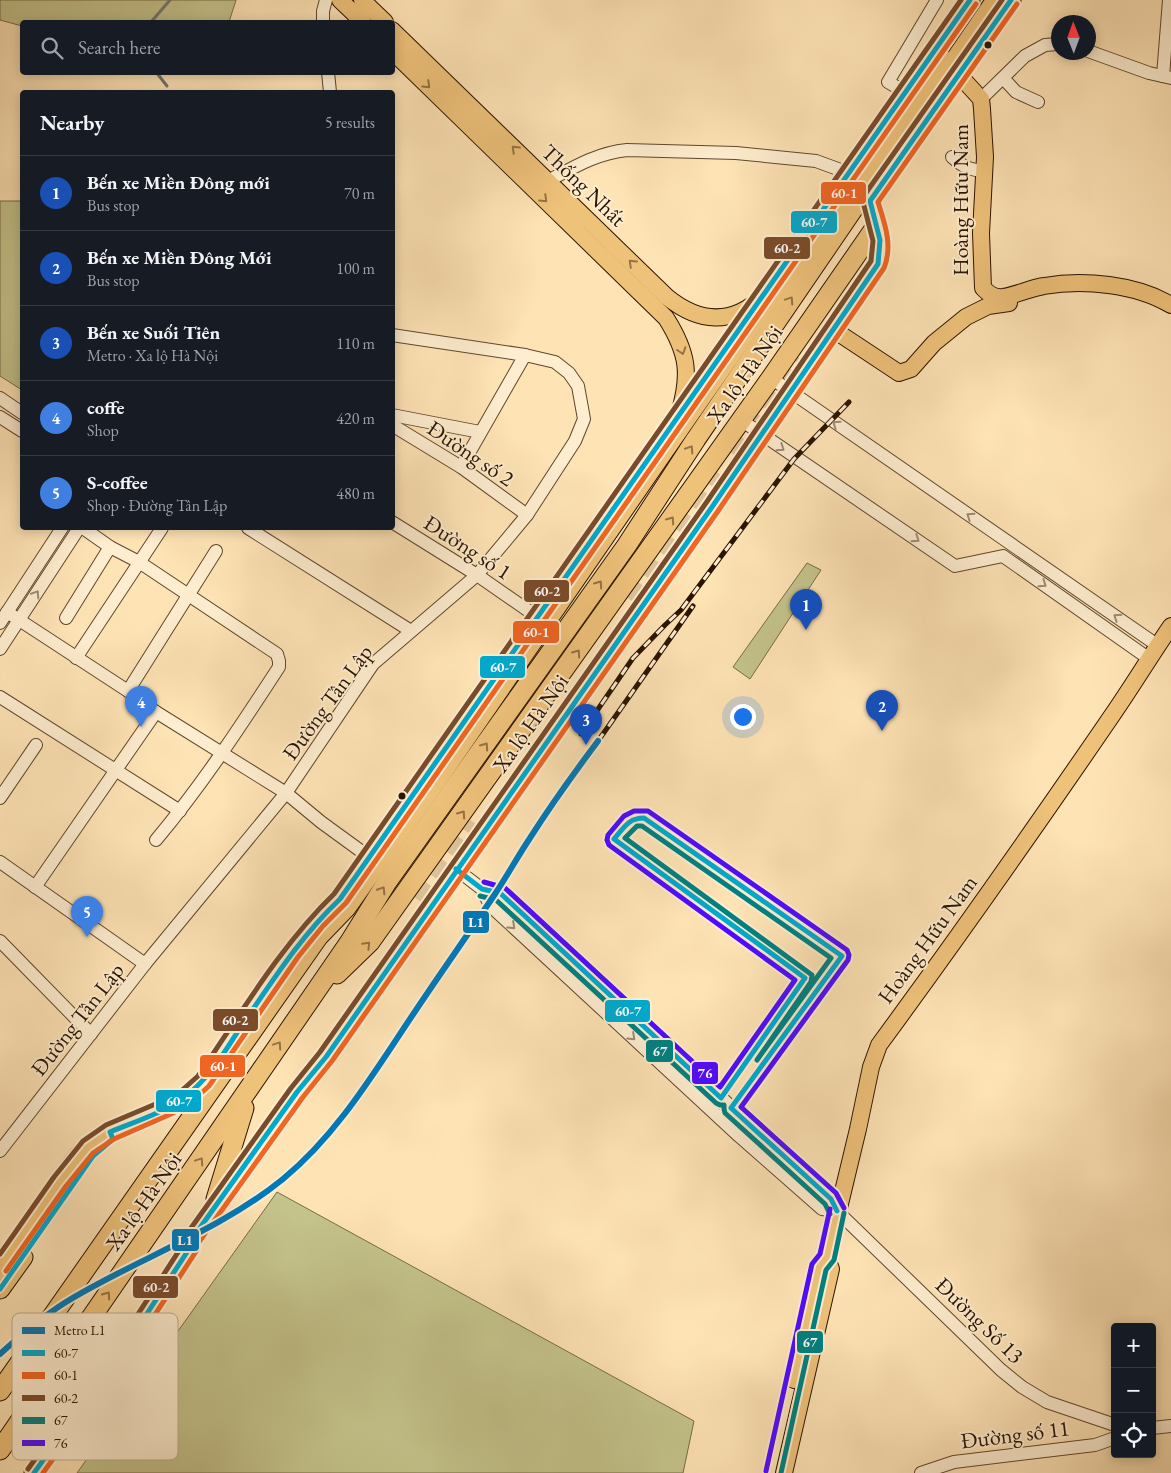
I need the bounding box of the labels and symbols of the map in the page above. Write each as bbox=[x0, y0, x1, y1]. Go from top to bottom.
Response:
north arrow bbox=[1051, 15, 1096, 60]
unlabelled marker bbox=[983, 40, 993, 50]
one-way arrow bbox=[422, 79, 431, 88]
street label: Hoàng Hữu Nam bbox=[946, 124, 975, 276]
street label: Thống Nhất bbox=[535, 138, 632, 233]
one-way arrow bbox=[512, 146, 521, 155]
line badge: 60-1 bbox=[820, 181, 867, 205]
text: 60-1 bbox=[831, 184, 857, 202]
one-way arrow bbox=[538, 193, 547, 202]
line badge: 60-7 bbox=[790, 210, 838, 234]
text: 60-7 bbox=[801, 213, 828, 231]
line badge: 60-2 bbox=[763, 236, 811, 260]
text: 60-2 bbox=[774, 239, 801, 257]
one-way arrow bbox=[629, 260, 638, 269]
one-way arrow bbox=[784, 296, 793, 306]
street label: Xa lộ Hà Nội bbox=[699, 319, 789, 430]
one-way arrow bbox=[677, 346, 687, 354]
street label: Đường số 2 bbox=[422, 414, 520, 493]
one-way arrow bbox=[833, 421, 842, 430]
one-way arrow bbox=[775, 442, 785, 451]
one-way arrow bbox=[683, 446, 693, 455]
street label: Đường số 1 bbox=[418, 508, 517, 586]
one-way arrow bbox=[966, 513, 976, 522]
one-way arrow bbox=[665, 516, 674, 526]
one-way arrow bbox=[910, 533, 919, 542]
one-way arrow bbox=[1037, 578, 1046, 587]
line badge: 60-2 bbox=[523, 579, 570, 603]
one-way arrow bbox=[593, 581, 602, 590]
text: 60-2 bbox=[534, 582, 561, 600]
pin: 1 bbox=[790, 589, 822, 630]
one-way arrow bbox=[30, 590, 39, 599]
one-way arrow bbox=[1114, 614, 1123, 623]
line badge: 60-1 bbox=[512, 620, 560, 644]
text: 60-1 bbox=[523, 623, 549, 641]
street label: Đường Tân Lập bbox=[276, 639, 379, 766]
one-way arrow bbox=[571, 649, 580, 659]
line badge: 60-7 bbox=[479, 655, 526, 679]
text: 60-7 bbox=[490, 658, 517, 676]
street label: Xa lộ Hà Nội bbox=[485, 668, 575, 779]
pin: 4 bbox=[125, 686, 157, 727]
pin: 2 bbox=[866, 690, 898, 731]
pin: 3 bbox=[570, 704, 602, 745]
your location bbox=[730, 704, 756, 730]
one-way arrow bbox=[479, 742, 488, 751]
unlabelled marker bbox=[397, 791, 407, 801]
one-way arrow bbox=[456, 810, 465, 820]
street label: Hoàng Hữu Nam bbox=[871, 869, 984, 1009]
one-way arrow bbox=[376, 886, 386, 895]
pin: 5 bbox=[71, 896, 103, 937]
line badge: L1 bbox=[462, 910, 490, 934]
text: L1 bbox=[468, 913, 484, 931]
one-way arrow bbox=[507, 920, 516, 929]
one-way arrow bbox=[361, 942, 370, 951]
street label: Đường Tân Lập bbox=[24, 957, 131, 1082]
line badge: 60-7 bbox=[604, 999, 651, 1023]
text: 60-7 bbox=[615, 1002, 642, 1020]
line badge: 60-2 bbox=[212, 1008, 259, 1032]
text: 60-2 bbox=[222, 1011, 249, 1029]
one-way arrow bbox=[626, 1031, 635, 1040]
line badge: 67 bbox=[645, 1039, 674, 1063]
one-way arrow bbox=[272, 1041, 281, 1050]
text: 67 bbox=[653, 1042, 668, 1060]
line badge: 60-1 bbox=[199, 1054, 246, 1078]
text: 60-1 bbox=[210, 1057, 236, 1075]
line badge: 76 bbox=[691, 1061, 719, 1085]
text: 76 bbox=[698, 1064, 713, 1082]
line badge: 60-7 bbox=[155, 1089, 202, 1113]
text: 60-7 bbox=[166, 1092, 193, 1110]
street label: Xa lộ Hà Nội bbox=[98, 1146, 188, 1257]
one-way arrow bbox=[194, 1157, 203, 1167]
line badge: L1 bbox=[171, 1228, 200, 1252]
text: L1 bbox=[177, 1231, 193, 1249]
street label: Đường Số 13 bbox=[929, 1271, 1030, 1370]
line badge: 60-2 bbox=[132, 1275, 179, 1299]
text: 60-2 bbox=[143, 1278, 170, 1296]
one-way arrow bbox=[101, 1291, 110, 1300]
legend bbox=[12, 1313, 178, 1460]
text: Metro L1 bbox=[54, 1321, 106, 1339]
line badge: 67 bbox=[796, 1330, 824, 1354]
text: 67 bbox=[803, 1333, 818, 1351]
text: 60-7 bbox=[54, 1344, 78, 1362]
text: 60-1 bbox=[54, 1366, 78, 1384]
text: 60-2 bbox=[54, 1389, 78, 1407]
text: 67 bbox=[54, 1411, 68, 1429]
street label: Đường số 11 bbox=[959, 1413, 1071, 1456]
text: 76 bbox=[54, 1434, 68, 1452]

